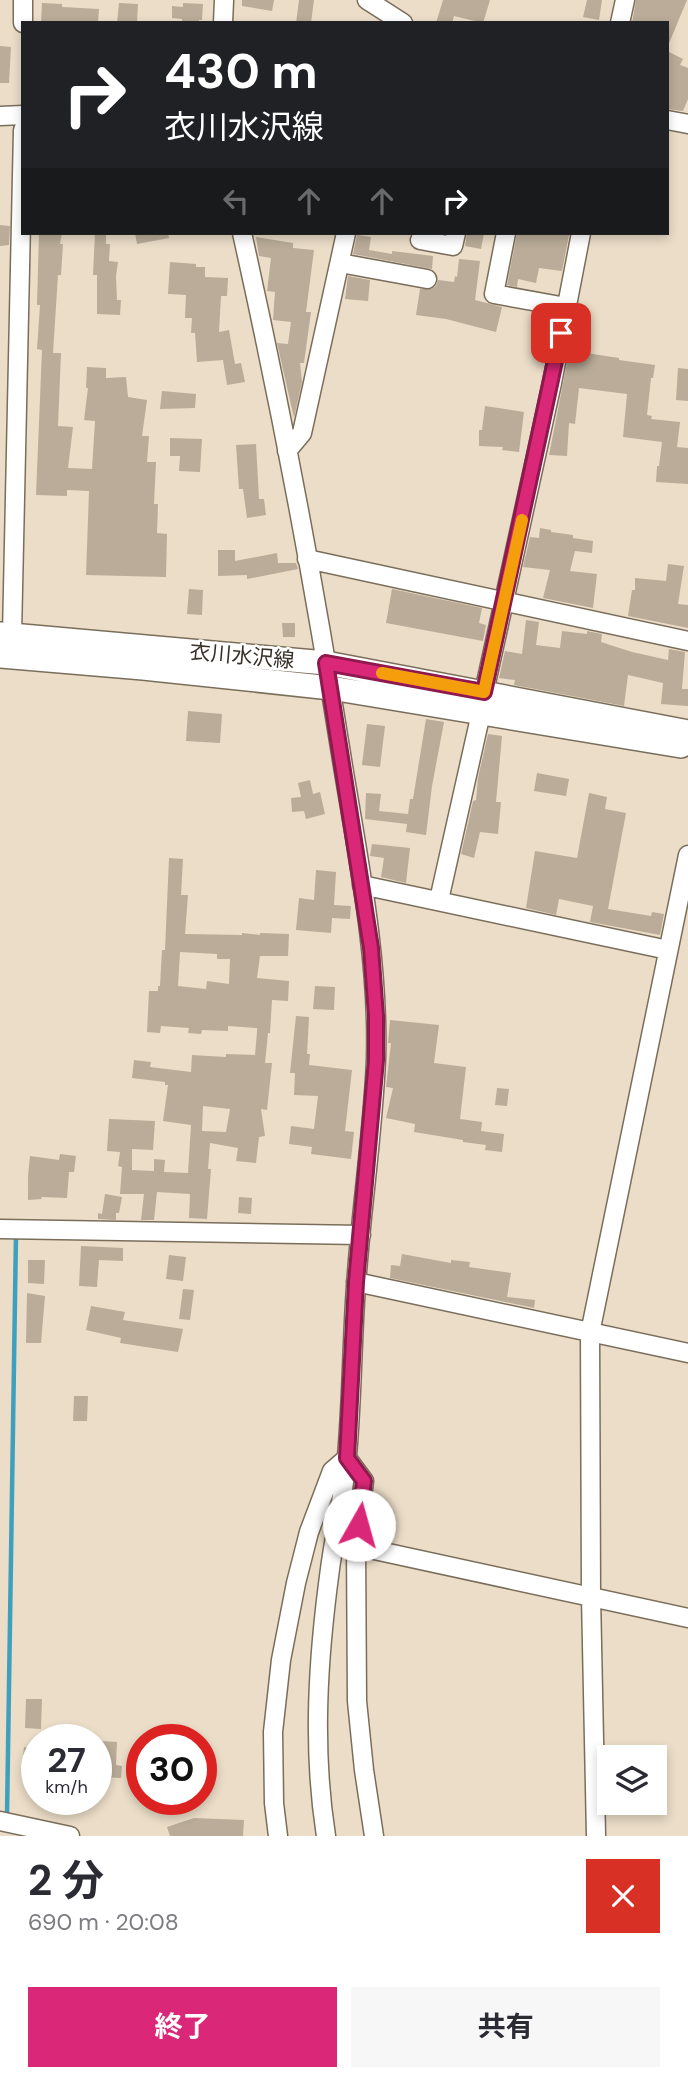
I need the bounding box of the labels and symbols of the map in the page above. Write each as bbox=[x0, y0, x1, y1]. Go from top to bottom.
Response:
pin bbox=[531, 303, 591, 363]
street label: 衣川水沢線 bbox=[188, 637, 296, 675]
position arrow bbox=[322, 1488, 396, 1562]
speed limit sign: 30 bbox=[126, 1724, 217, 1815]

